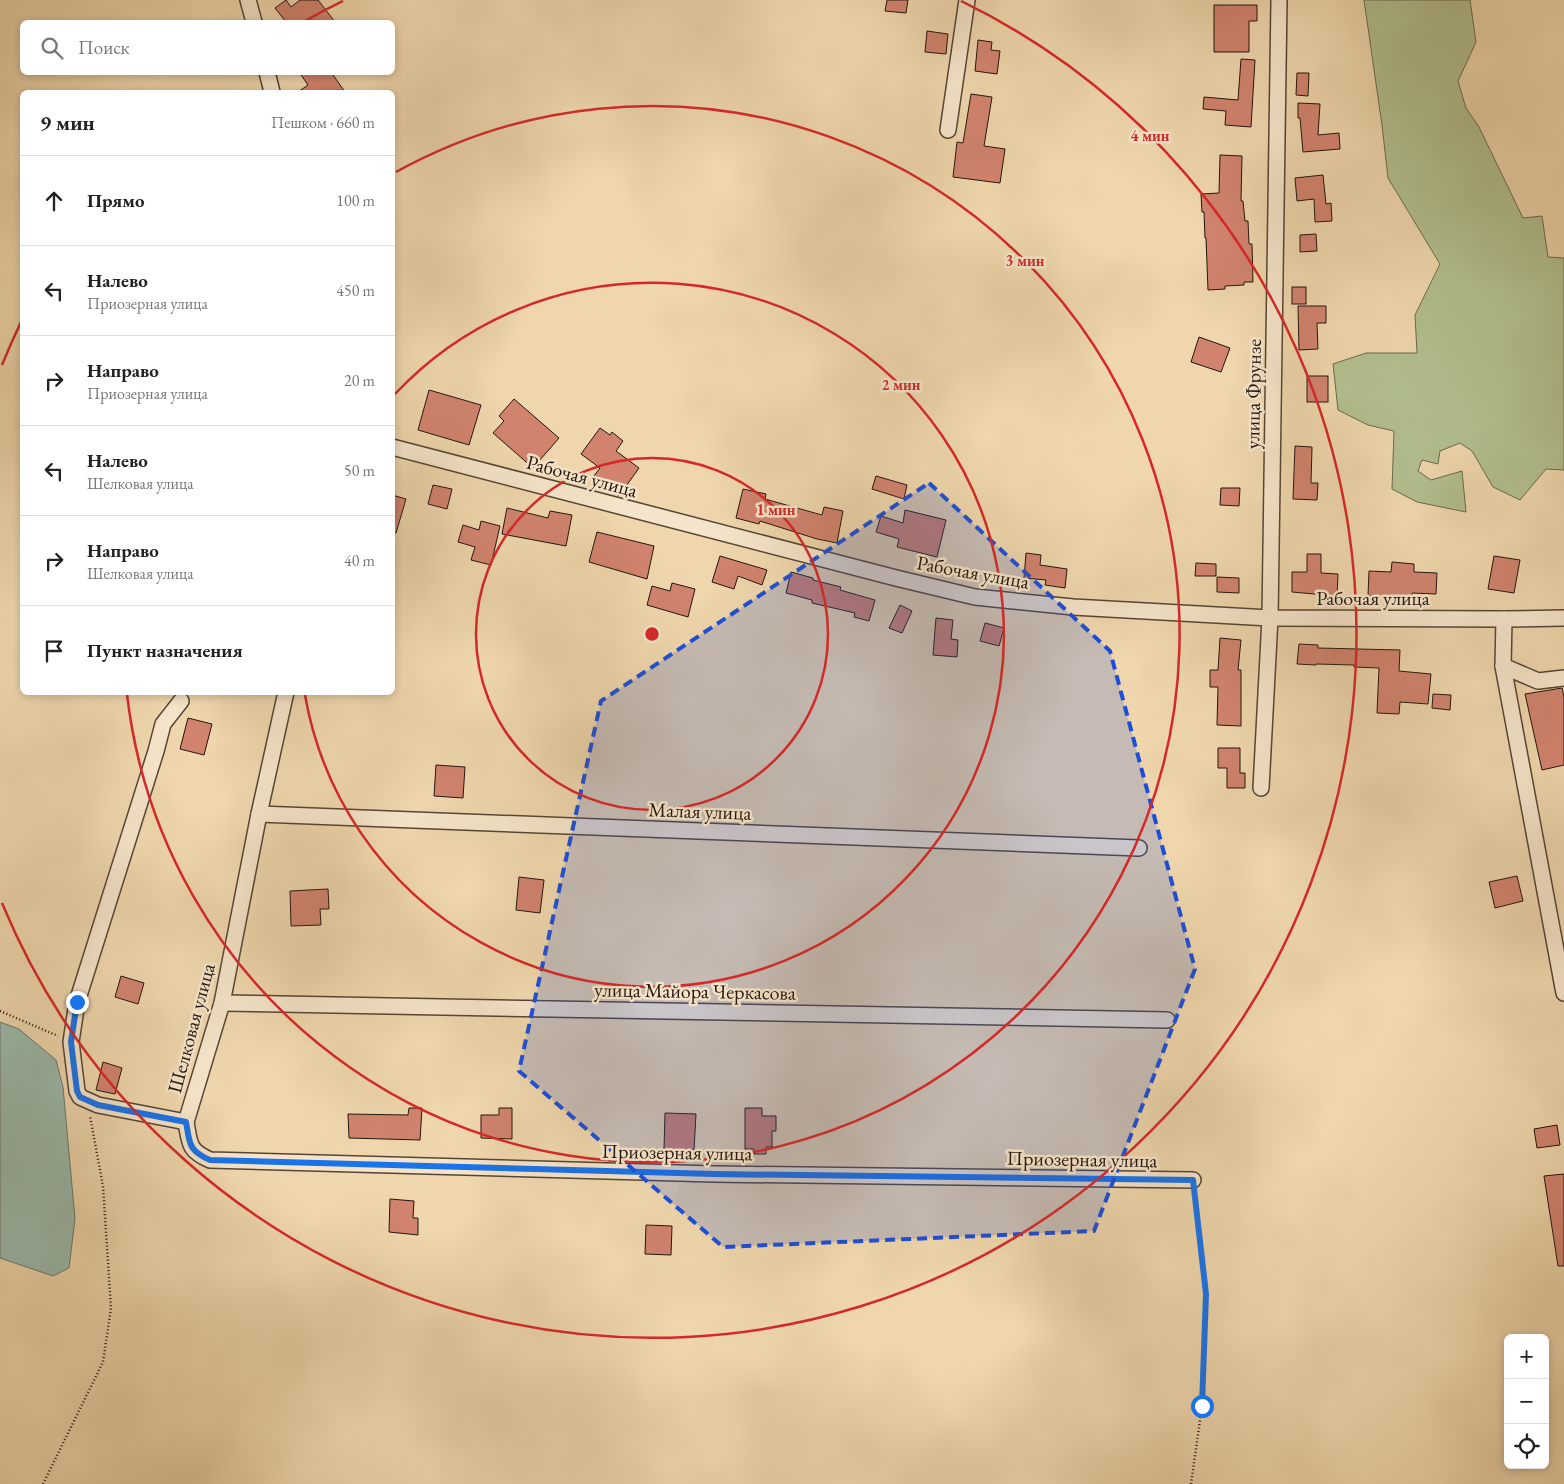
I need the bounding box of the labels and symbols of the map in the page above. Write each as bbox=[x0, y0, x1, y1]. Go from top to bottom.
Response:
text: 4 мин bbox=[1130, 126, 1170, 145]
text: 3 мин bbox=[1005, 251, 1045, 270]
street label: улица Фрунзе bbox=[1239, 338, 1267, 449]
text: 2 мин bbox=[881, 375, 921, 394]
street label: Рабочая улица bbox=[524, 449, 640, 503]
text: 1 мин bbox=[756, 500, 796, 519]
street label: Рабочая улица bbox=[915, 549, 1031, 595]
street label: Рабочая улица bbox=[1316, 585, 1430, 611]
centre of rings bbox=[643, 625, 661, 643]
street label: Малая улица bbox=[648, 796, 752, 826]
street label: Шелковая улица bbox=[161, 960, 221, 1096]
street label: улица Майора Черкасова bbox=[594, 976, 796, 1006]
route end bbox=[66, 991, 89, 1014]
street label: Приозерная улица bbox=[601, 1138, 753, 1166]
street label: Приозерная улица bbox=[1006, 1145, 1158, 1173]
route start bbox=[1191, 1395, 1214, 1418]

